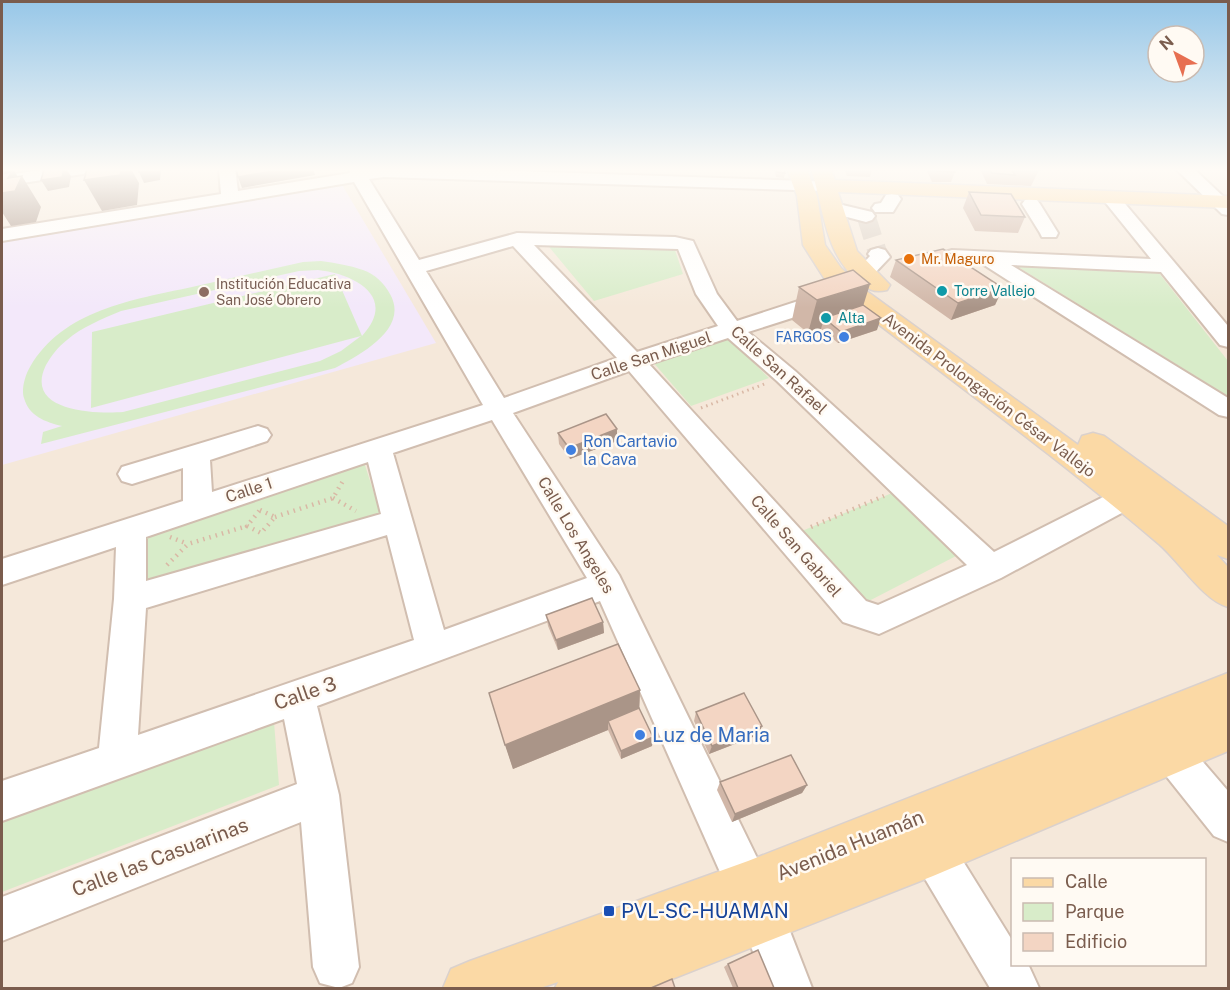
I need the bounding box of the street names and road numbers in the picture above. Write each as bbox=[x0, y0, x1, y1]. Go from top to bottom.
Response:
street label: Avenida Prolongación César Vallejo bbox=[879, 309, 1099, 481]
street label: Calle San Rafael bbox=[727, 322, 831, 418]
street label: Calle San Miguel bbox=[588, 328, 714, 384]
street label: Calle Los Angeles bbox=[534, 473, 618, 597]
street label: Calle 1 bbox=[223, 474, 275, 506]
street label: Calle San Gabriel bbox=[747, 491, 845, 601]
street label: Calle 3 bbox=[271, 671, 339, 715]
street label: Avenida Huamán bbox=[773, 805, 927, 885]
street label: Calle las Casuarinas bbox=[69, 812, 251, 902]

